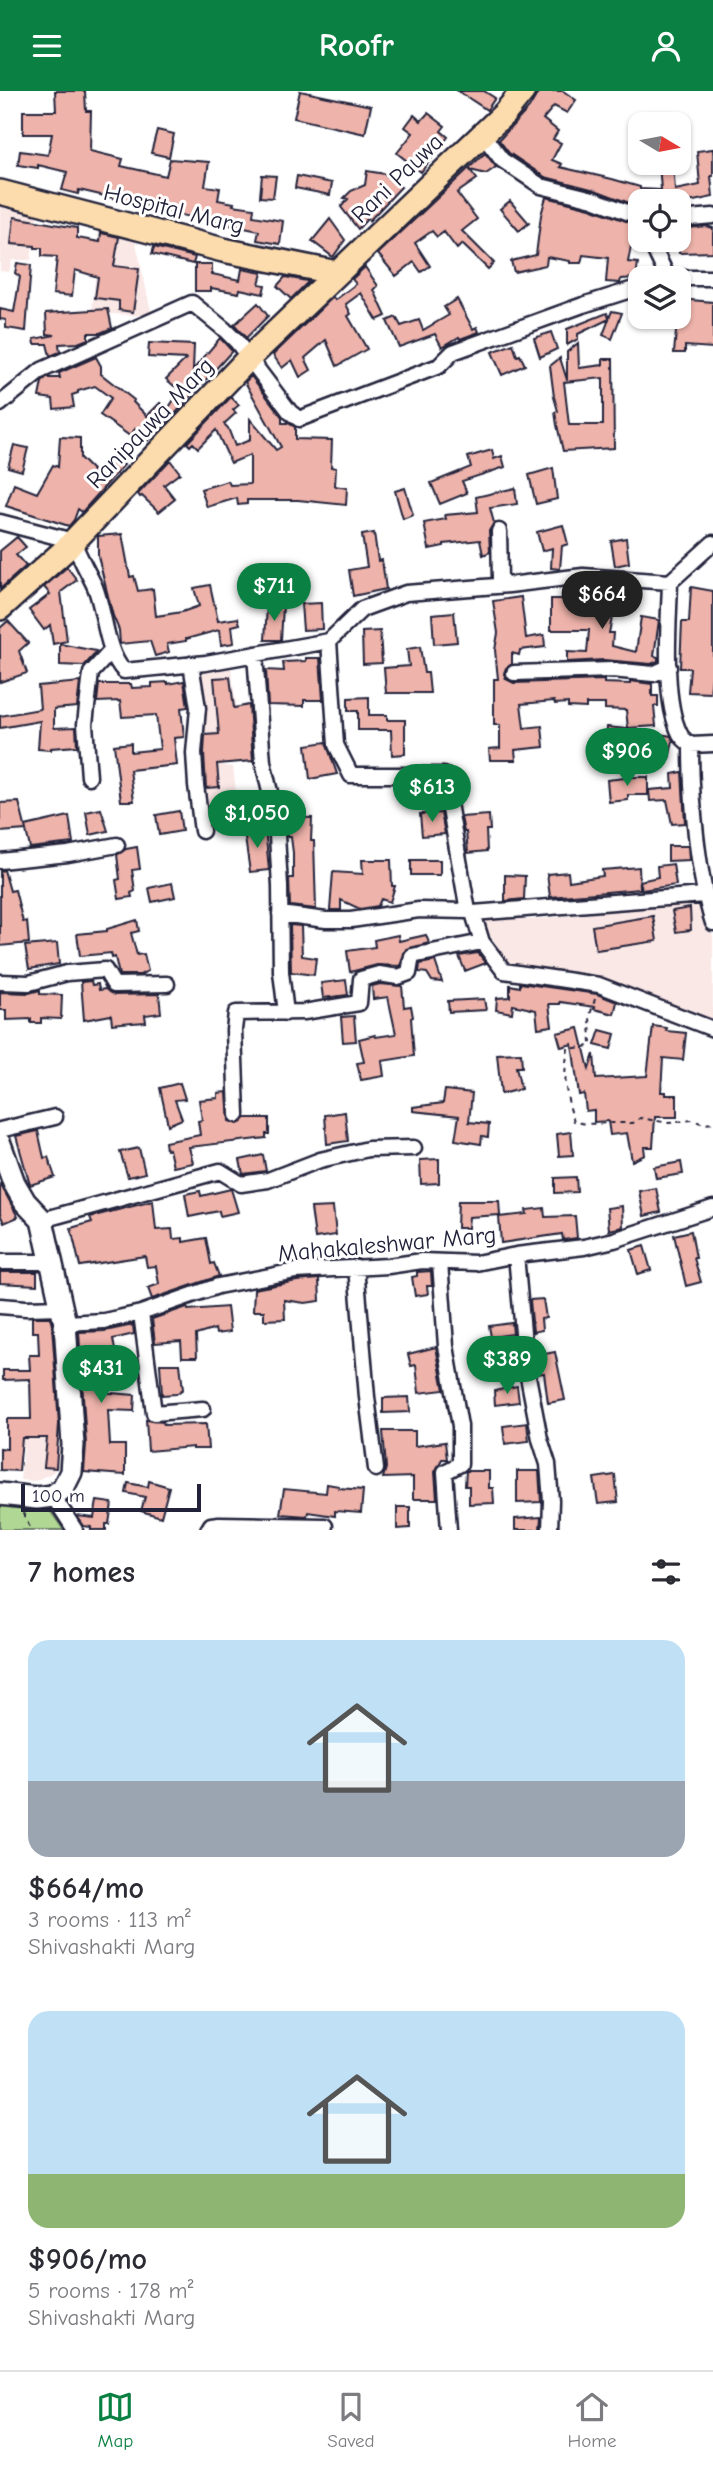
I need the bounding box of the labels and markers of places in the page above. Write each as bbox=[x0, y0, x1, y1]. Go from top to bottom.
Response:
pin: $711 bbox=[233, 563, 315, 623]
pin: $664 bbox=[561, 571, 643, 631]
pin: $906 bbox=[586, 729, 668, 788]
pin: $613 bbox=[391, 765, 473, 824]
pin: $1,050 bbox=[200, 791, 314, 850]
pin: $389 bbox=[466, 1337, 548, 1396]
pin: $431 bbox=[60, 1345, 142, 1405]

